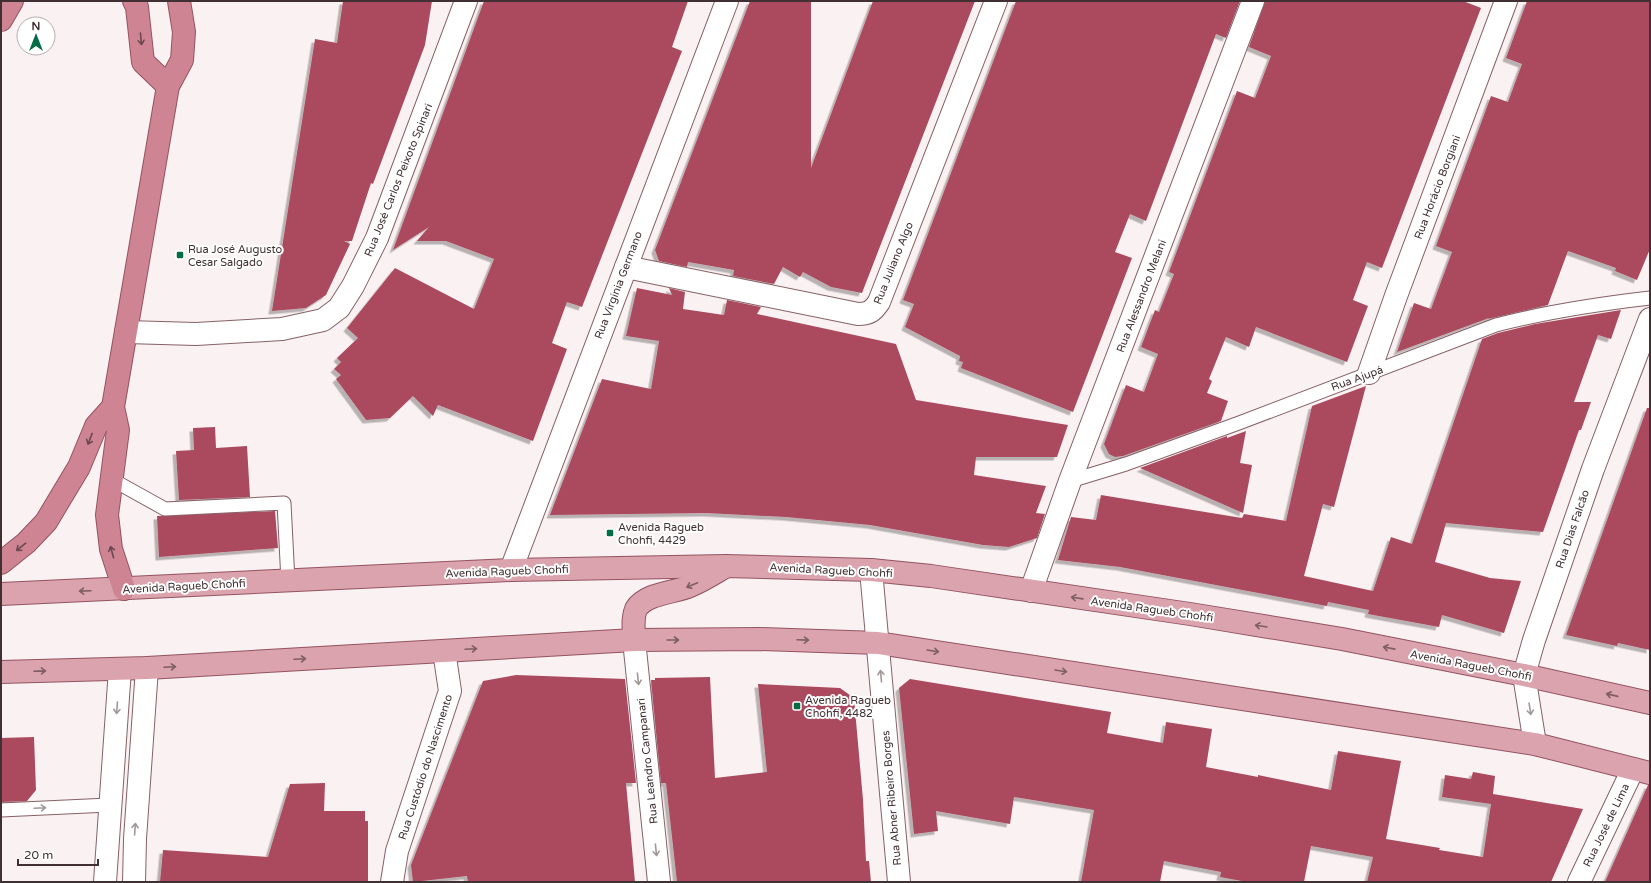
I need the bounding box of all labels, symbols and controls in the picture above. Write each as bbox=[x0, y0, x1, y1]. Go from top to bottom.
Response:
north arrow bbox=[16, 16, 56, 56]
text: N bbox=[32, 20, 40, 33]
one-way arrow bbox=[137, 32, 144, 45]
street label: Rua José Carlos Peixoto Spinari bbox=[362, 102, 435, 259]
street label: Rua Horácio Borgiani bbox=[1412, 133, 1463, 241]
street label: Rua Juliano Algo bbox=[871, 220, 916, 306]
street label: Rua Virginia Germano bbox=[592, 229, 645, 341]
street label: Rua Alessandro Melani bbox=[1114, 238, 1169, 354]
place label: Rua José Augusto Cesar Salgado bbox=[188, 243, 283, 269]
marker: Rua José Augusto Cesar Salgado bbox=[175, 250, 185, 260]
street label: Rua Ajupá bbox=[1329, 363, 1385, 394]
one-way arrow bbox=[86, 432, 94, 444]
street label: Rua Dias Falcão bbox=[1553, 488, 1592, 570]
place label: Avenida Ragueb Chohfi, 4429 bbox=[618, 521, 704, 547]
marker: Avenida Ragueb Chohfi, 4429 bbox=[605, 528, 615, 538]
one-way arrow bbox=[16, 542, 27, 551]
one-way arrow bbox=[108, 546, 115, 559]
street label: Avenida Ragueb Chohfi bbox=[769, 561, 893, 580]
street label: Avenida Ragueb Chohfi bbox=[445, 563, 569, 580]
street label: Avenida Ragueb Chohfi bbox=[122, 577, 246, 596]
one-way arrow bbox=[686, 582, 698, 590]
one-way arrow bbox=[79, 587, 92, 595]
one-way arrow bbox=[1071, 594, 1084, 602]
street label: Avenida Ragueb Chohfi bbox=[1090, 594, 1214, 625]
one-way arrow bbox=[1255, 622, 1268, 630]
one-way arrow bbox=[666, 636, 679, 643]
one-way arrow bbox=[796, 637, 809, 644]
one-way arrow bbox=[1382, 644, 1395, 652]
one-way arrow bbox=[464, 646, 477, 653]
one-way arrow bbox=[926, 647, 939, 655]
street label: Avenida Ragueb Chohfi bbox=[1409, 647, 1533, 684]
one-way arrow bbox=[293, 656, 306, 663]
one-way arrow bbox=[163, 663, 176, 670]
one-way arrow bbox=[33, 667, 46, 675]
one-way arrow bbox=[1054, 667, 1067, 675]
one-way arrow bbox=[877, 670, 884, 683]
one-way arrow bbox=[635, 672, 642, 685]
one-way arrow bbox=[1606, 690, 1619, 698]
street label: Rua Custódio do Nascimento bbox=[396, 692, 455, 842]
place label: Avenida Ragueb Chohfi, 4482 bbox=[805, 694, 891, 720]
street label: Rua Leandro Campanari bbox=[634, 697, 661, 824]
one-way arrow bbox=[113, 701, 120, 714]
marker: Avenida Ragueb Chohfi, 4482 bbox=[792, 701, 802, 711]
one-way arrow bbox=[1526, 702, 1534, 715]
street label: Rua Abner Ribeiro Borges bbox=[879, 730, 904, 866]
street label: Rua José de Lima bbox=[1581, 781, 1632, 869]
one-way arrow bbox=[33, 805, 46, 812]
one-way arrow bbox=[132, 823, 139, 836]
scale bar bbox=[18, 841, 98, 867]
one-way arrow bbox=[652, 843, 659, 856]
text: 20 m bbox=[24, 848, 53, 862]

